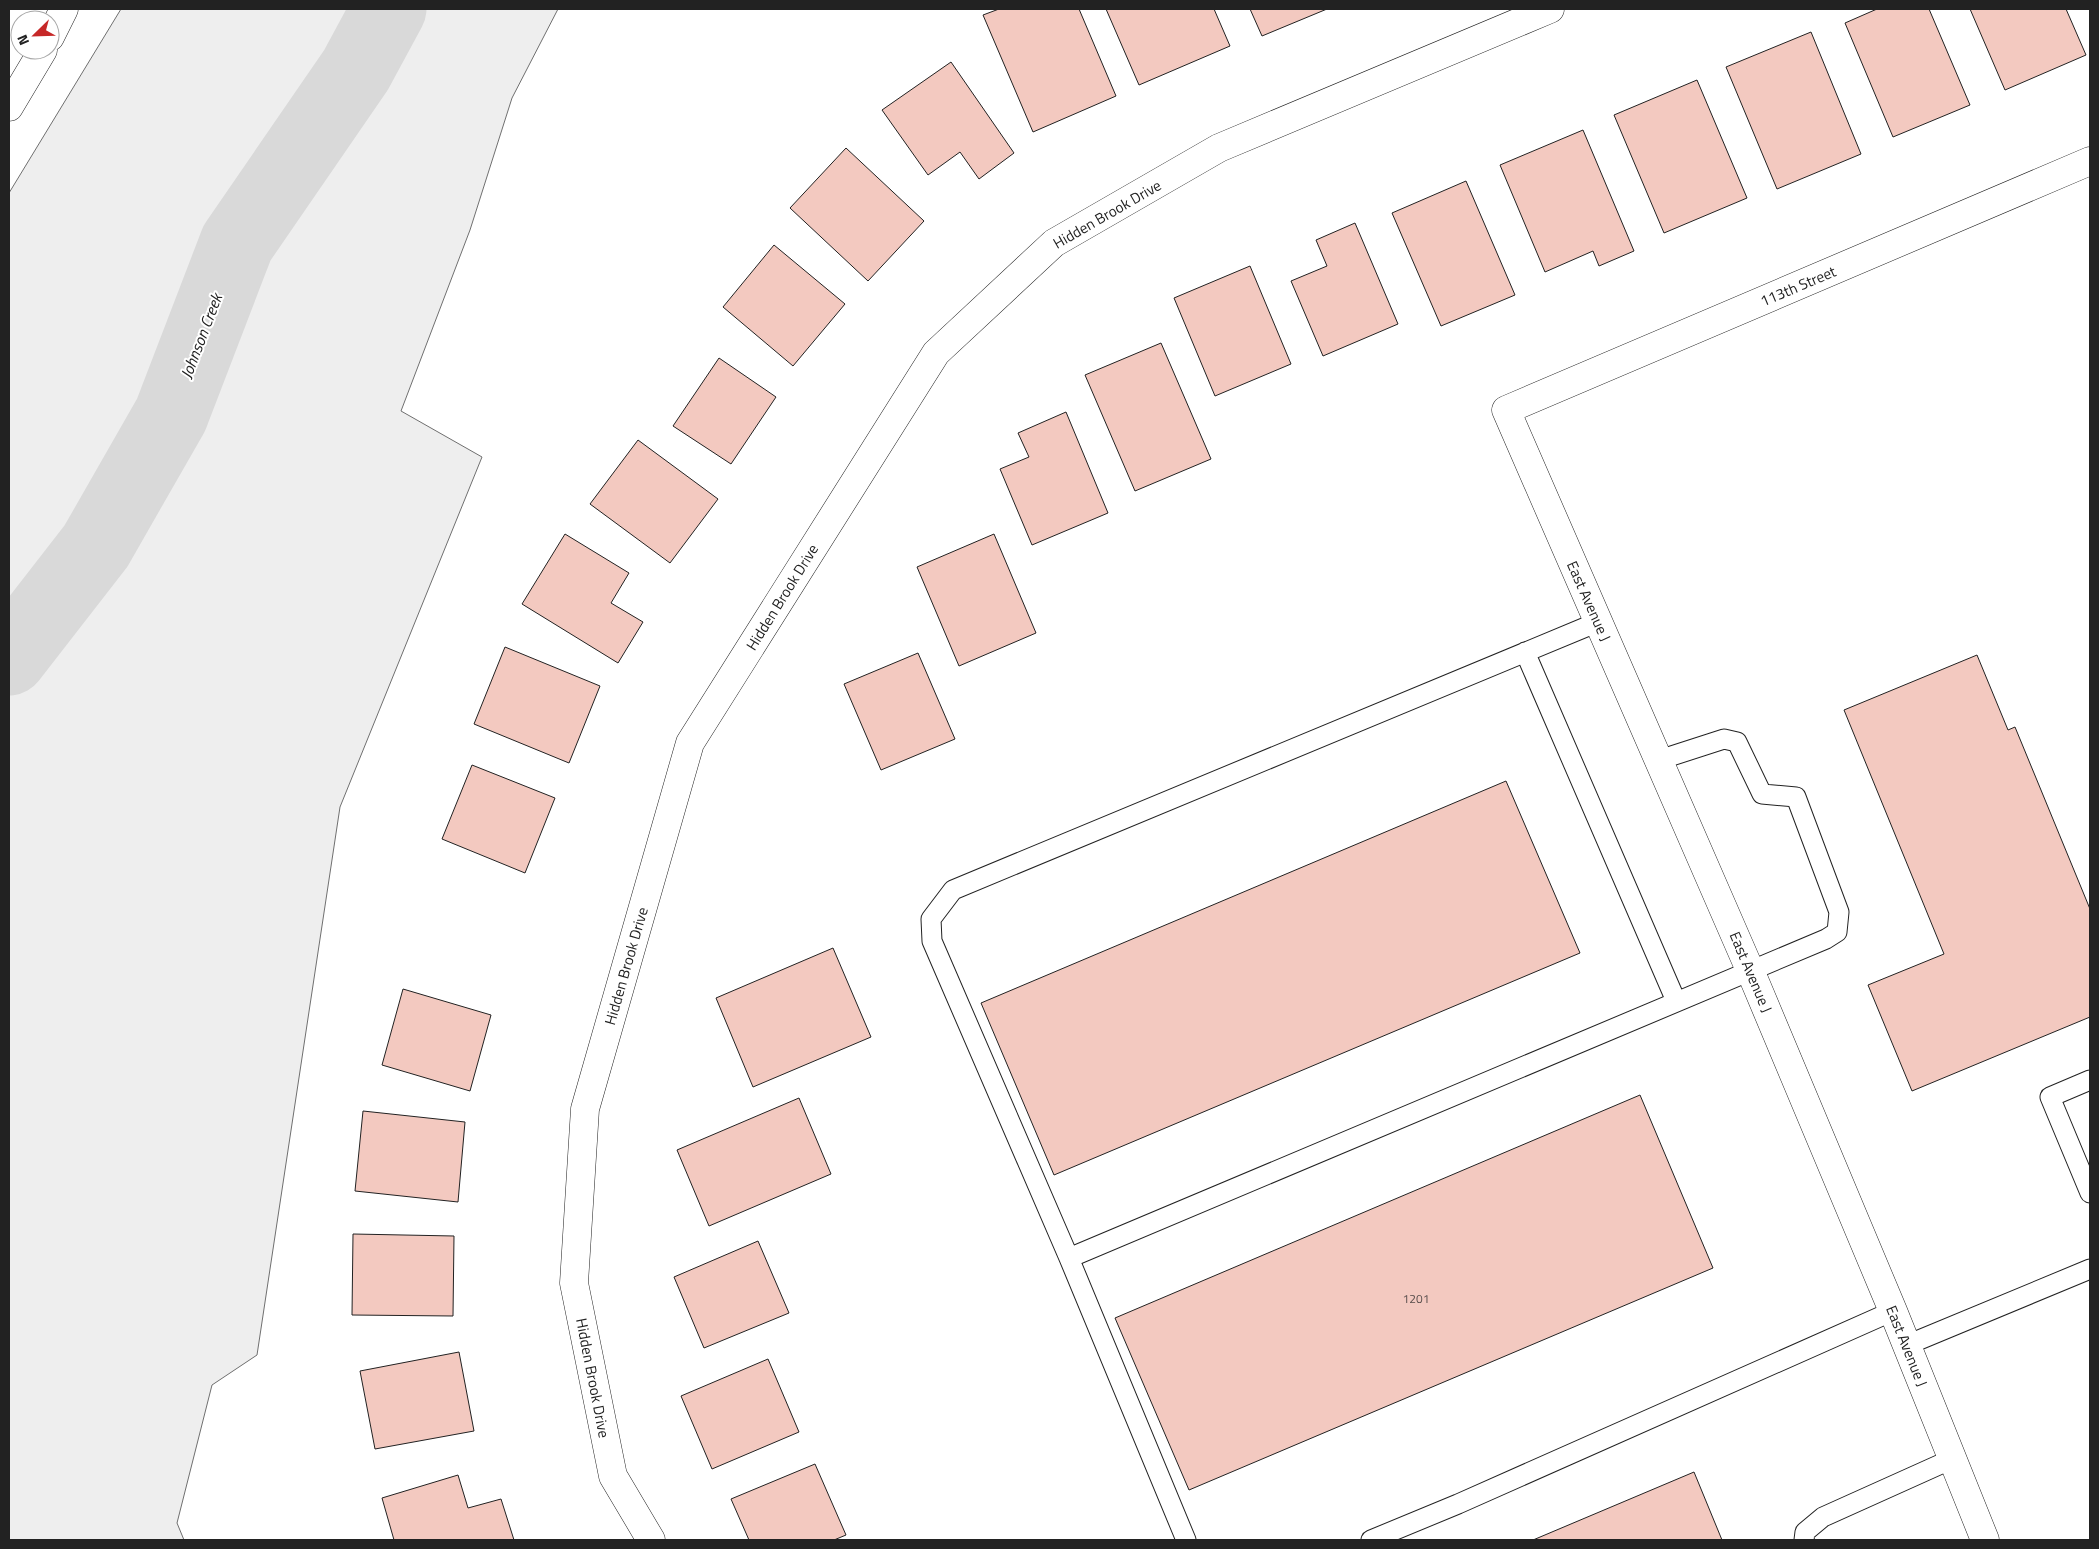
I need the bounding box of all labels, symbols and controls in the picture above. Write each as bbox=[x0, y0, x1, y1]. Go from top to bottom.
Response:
north arrow bbox=[10, 10, 60, 60]
text: N bbox=[11, 32, 34, 49]
street label: Hidden Brook Drive bbox=[1049, 174, 1165, 254]
street label: 113th Street bbox=[1756, 259, 1840, 312]
water label: Johnson Creek bbox=[174, 288, 229, 382]
street label: Hidden Brook Drive bbox=[740, 539, 824, 655]
street label: East Avenue J bbox=[1561, 557, 1617, 645]
street label: Hidden Brook Drive bbox=[598, 904, 654, 1028]
street label: East Avenue J bbox=[1724, 928, 1778, 1016]
house number: 1201 bbox=[1403, 1289, 1429, 1308]
street label: East Avenue J bbox=[1880, 1302, 1934, 1390]
street label: Hidden Brook Drive bbox=[570, 1316, 616, 1440]

